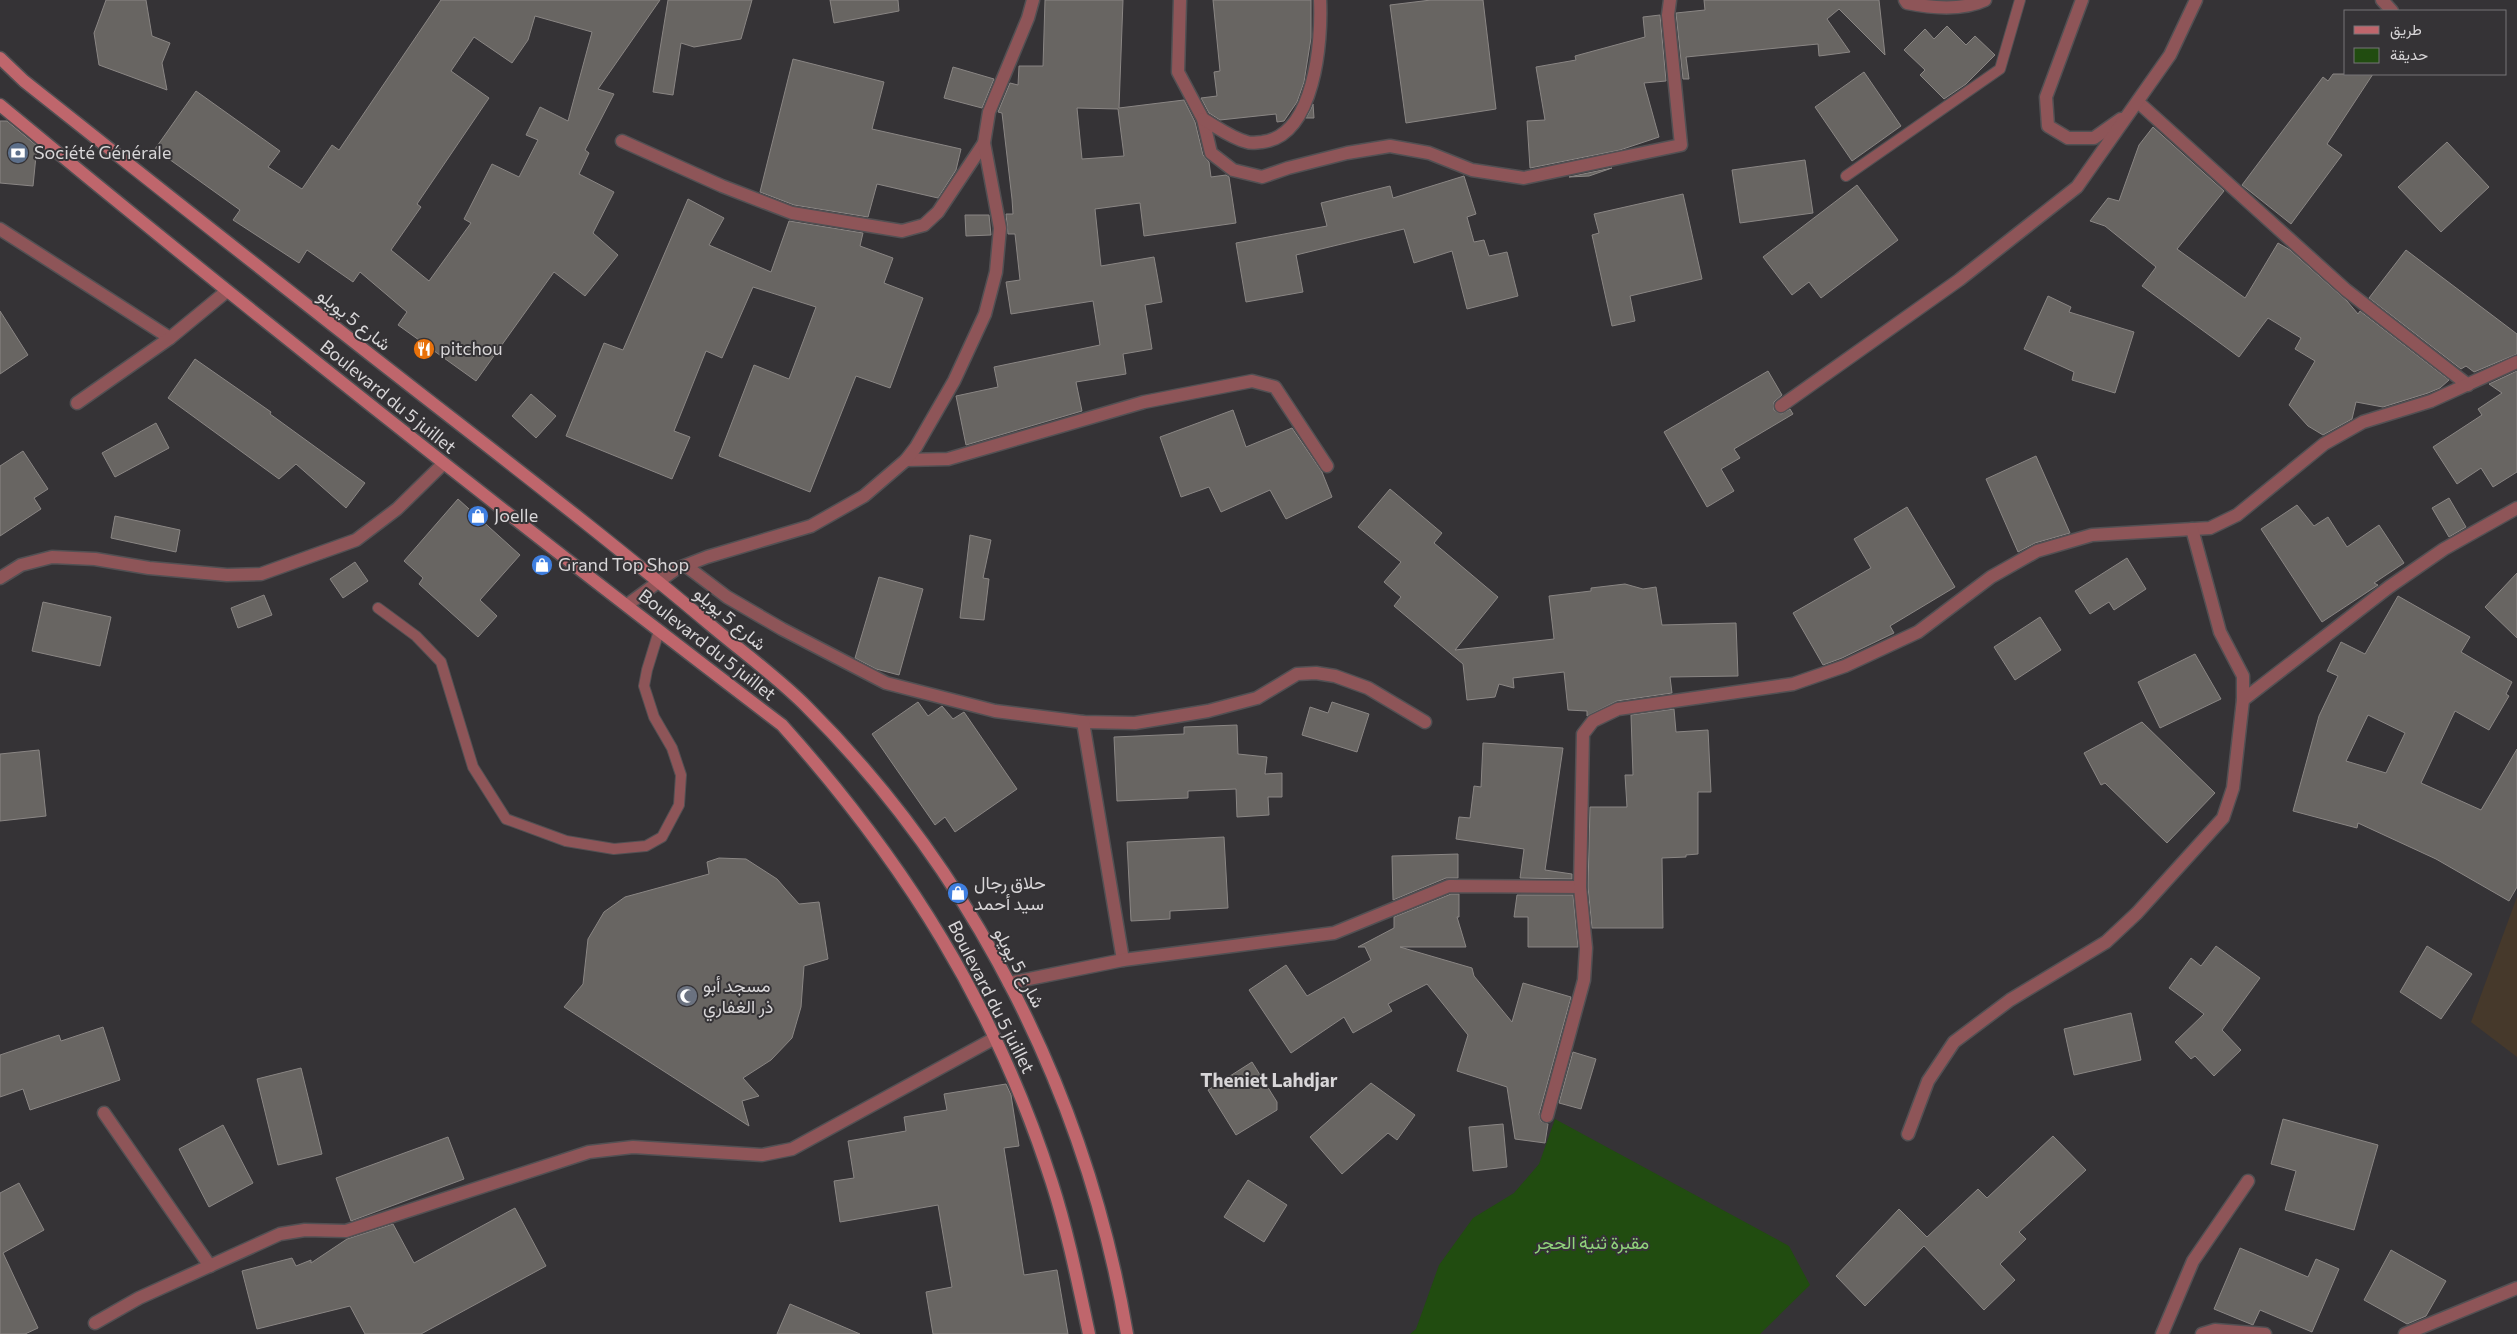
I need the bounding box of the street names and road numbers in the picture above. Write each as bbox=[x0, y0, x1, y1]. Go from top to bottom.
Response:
street label: شارع 5 يويلو bbox=[312, 284, 396, 356]
street label: Boulevard du 5 juillet bbox=[316, 335, 461, 458]
street label: شارع 5 يويلو bbox=[689, 582, 771, 656]
street label: Boulevard du 5 juillet bbox=[635, 584, 781, 705]
street label: Boulevard du 5 juillet bbox=[944, 917, 1040, 1077]
street label: شارع 5 يويلو bbox=[988, 924, 1050, 1012]

